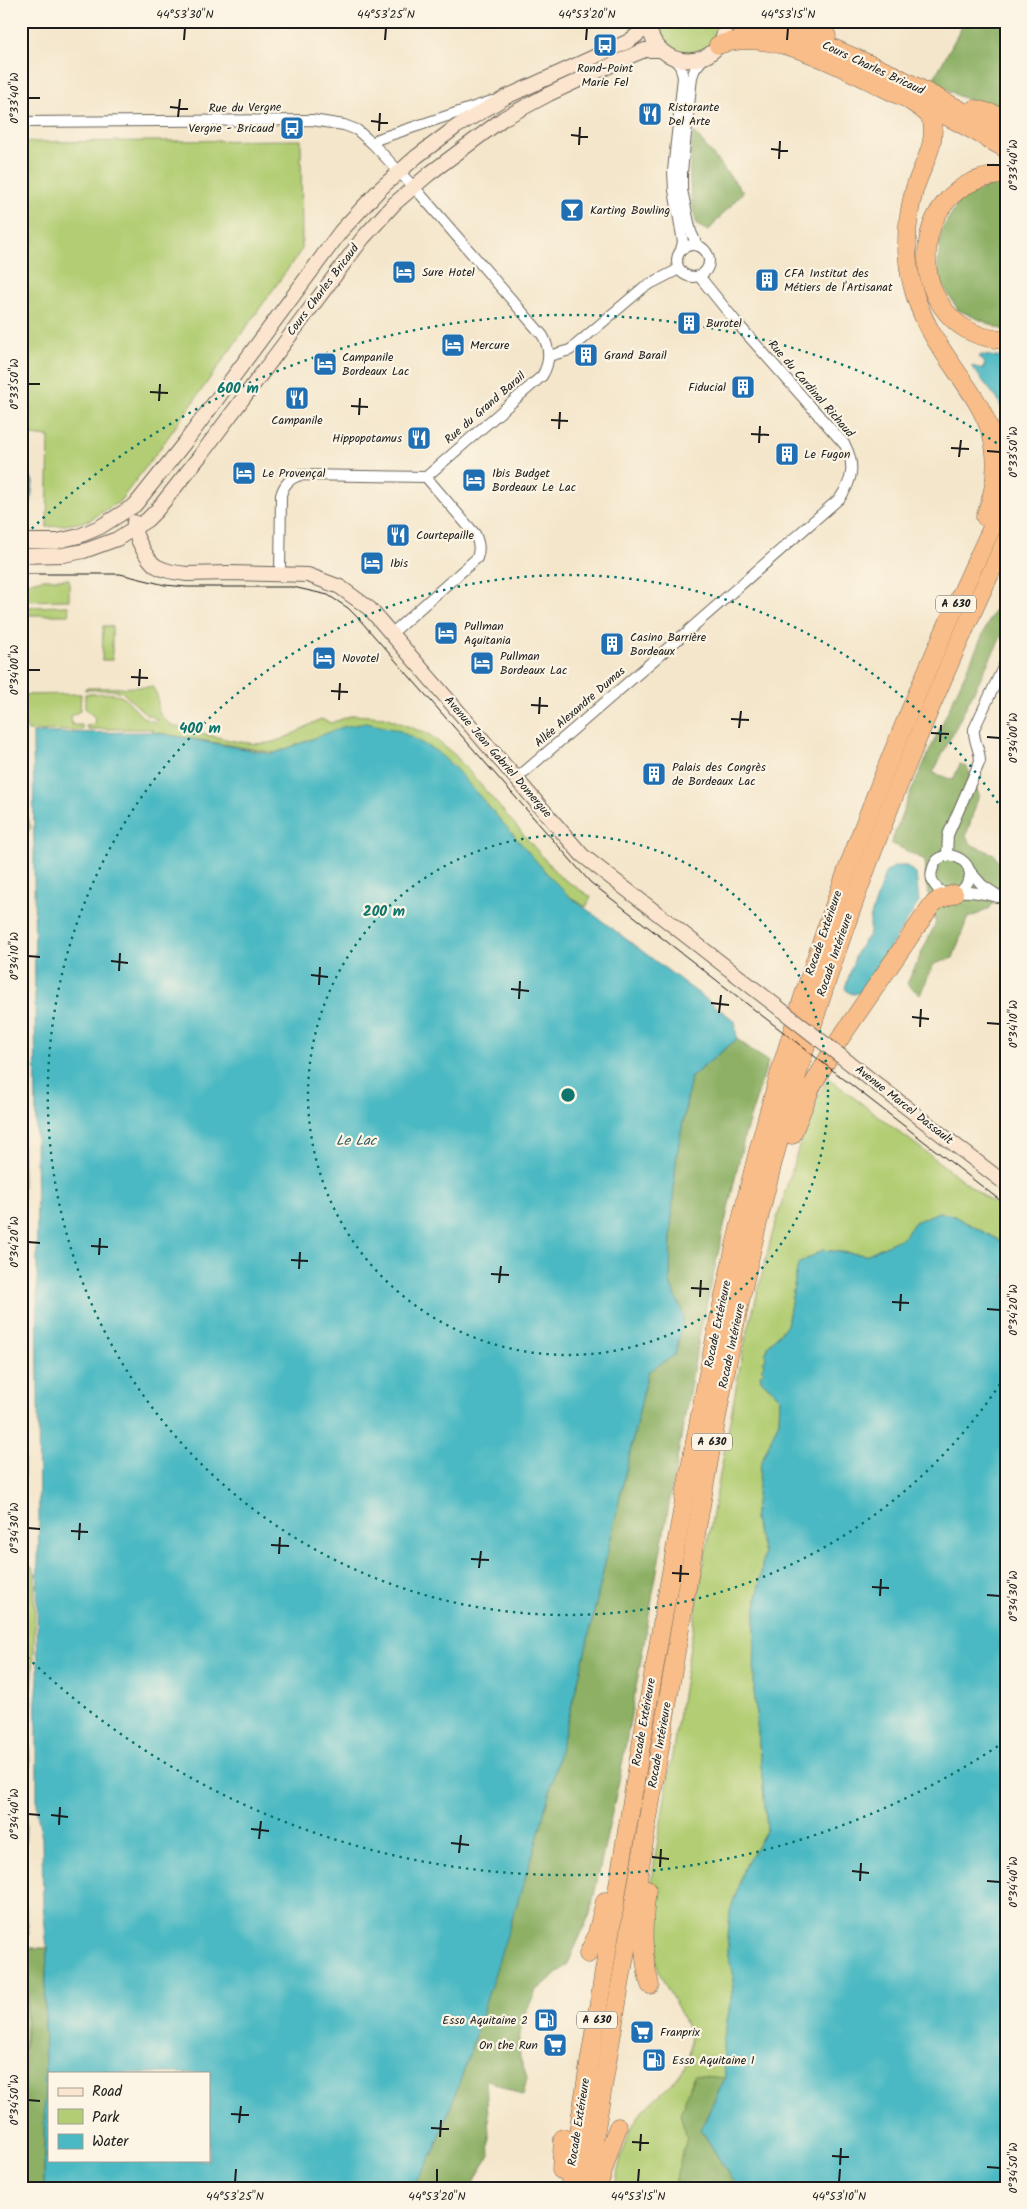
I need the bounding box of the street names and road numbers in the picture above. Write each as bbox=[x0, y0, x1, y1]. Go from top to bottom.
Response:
street label: Cours Charles Bricaud bbox=[819, 36, 928, 100]
street label: Rue du Vergne bbox=[208, 98, 282, 118]
street label: Cours Charles Bricaud bbox=[282, 239, 365, 340]
street label: Rue du Cardinal Richaud bbox=[763, 336, 860, 443]
street label: Rue du Grand Barail bbox=[440, 367, 530, 449]
road number: A 630 bbox=[936, 596, 976, 612]
street label: Allée Alexandre Dumas bbox=[530, 662, 630, 752]
street label: Avenue Jean Gabriel Domergue bbox=[440, 692, 557, 823]
street label: Rocade Extérieure bbox=[801, 887, 848, 978]
street label: Rocade Intérieure bbox=[812, 910, 858, 999]
street label: Avenue Marcel Dassault bbox=[851, 1060, 958, 1150]
street label: Rocade Extérieure bbox=[699, 1278, 737, 1370]
street label: Rocade Intérieure bbox=[714, 1301, 750, 1391]
road number: A 630 bbox=[692, 1434, 732, 1450]
street label: Rocade Extérieure bbox=[627, 1676, 661, 1767]
street label: Rocade Intérieure bbox=[643, 1700, 677, 1789]
road number: A 630 bbox=[577, 2012, 617, 2028]
street label: Rocade Extérieure bbox=[563, 2076, 595, 2167]

